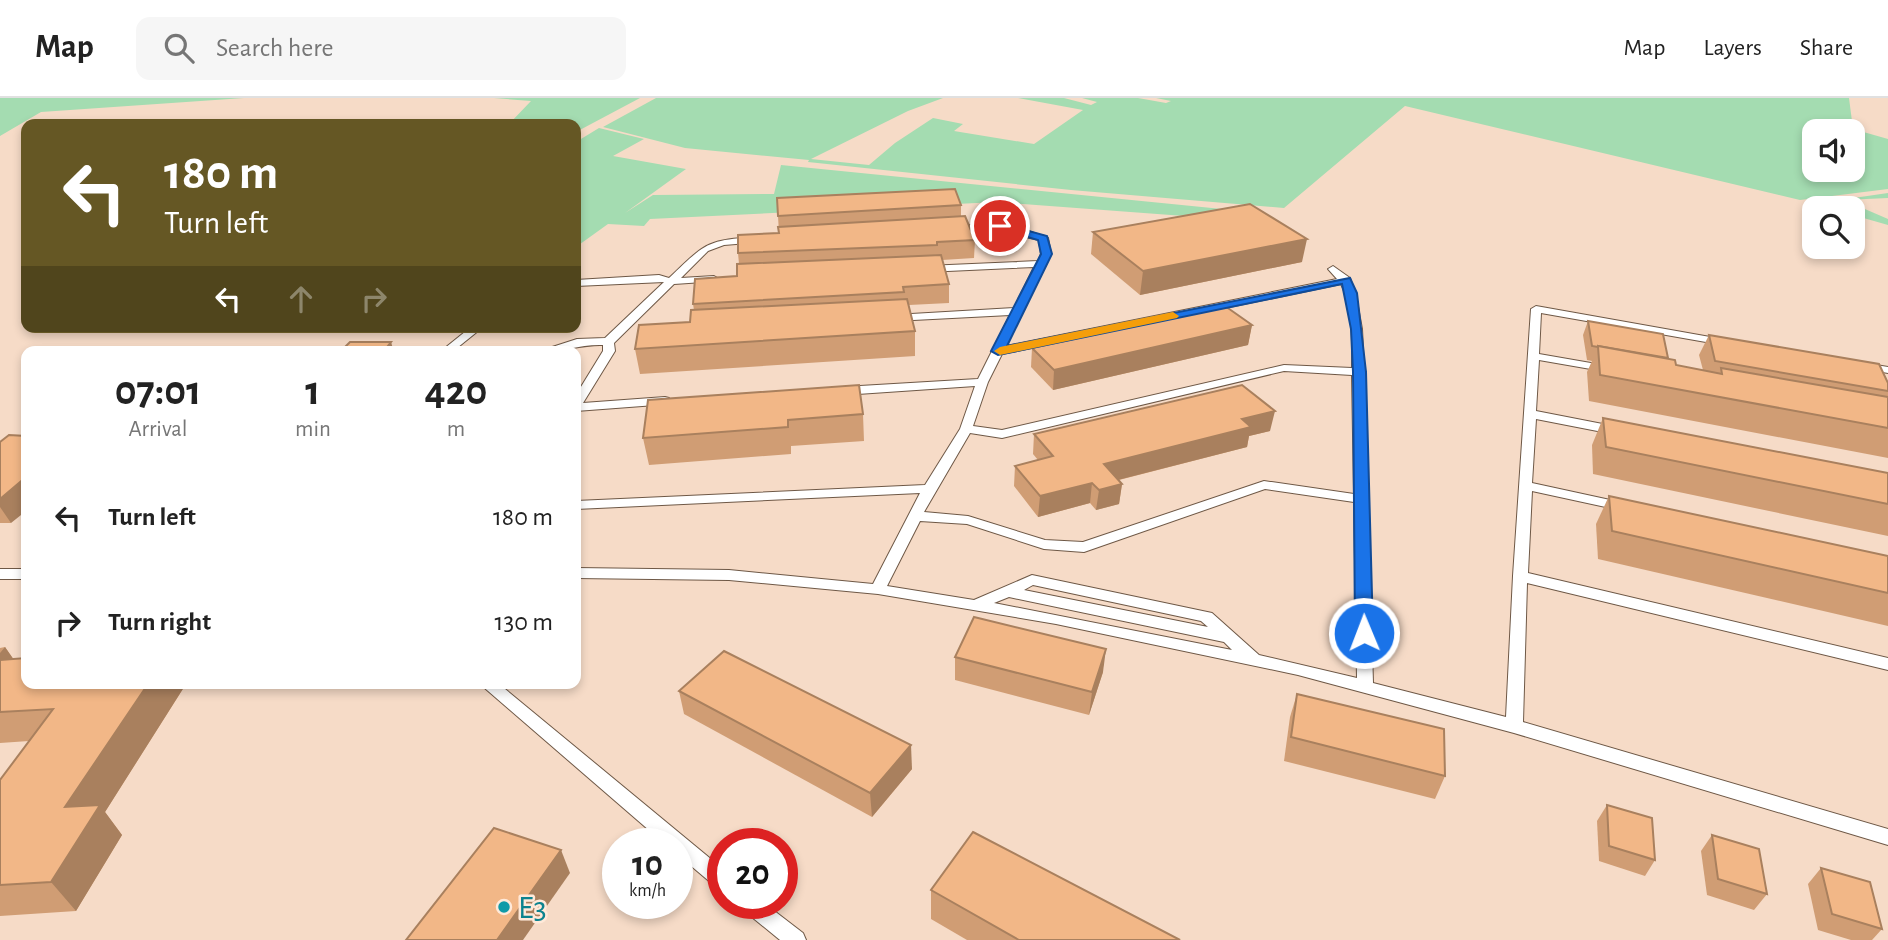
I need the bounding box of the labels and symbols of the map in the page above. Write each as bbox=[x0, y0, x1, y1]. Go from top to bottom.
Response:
pin bbox=[970, 196, 1030, 256]
position arrow bbox=[1327, 596, 1401, 670]
speed limit sign: 20 bbox=[707, 828, 798, 919]
place label: E3 bbox=[518, 892, 547, 924]
marker: E3 bbox=[496, 899, 512, 915]

